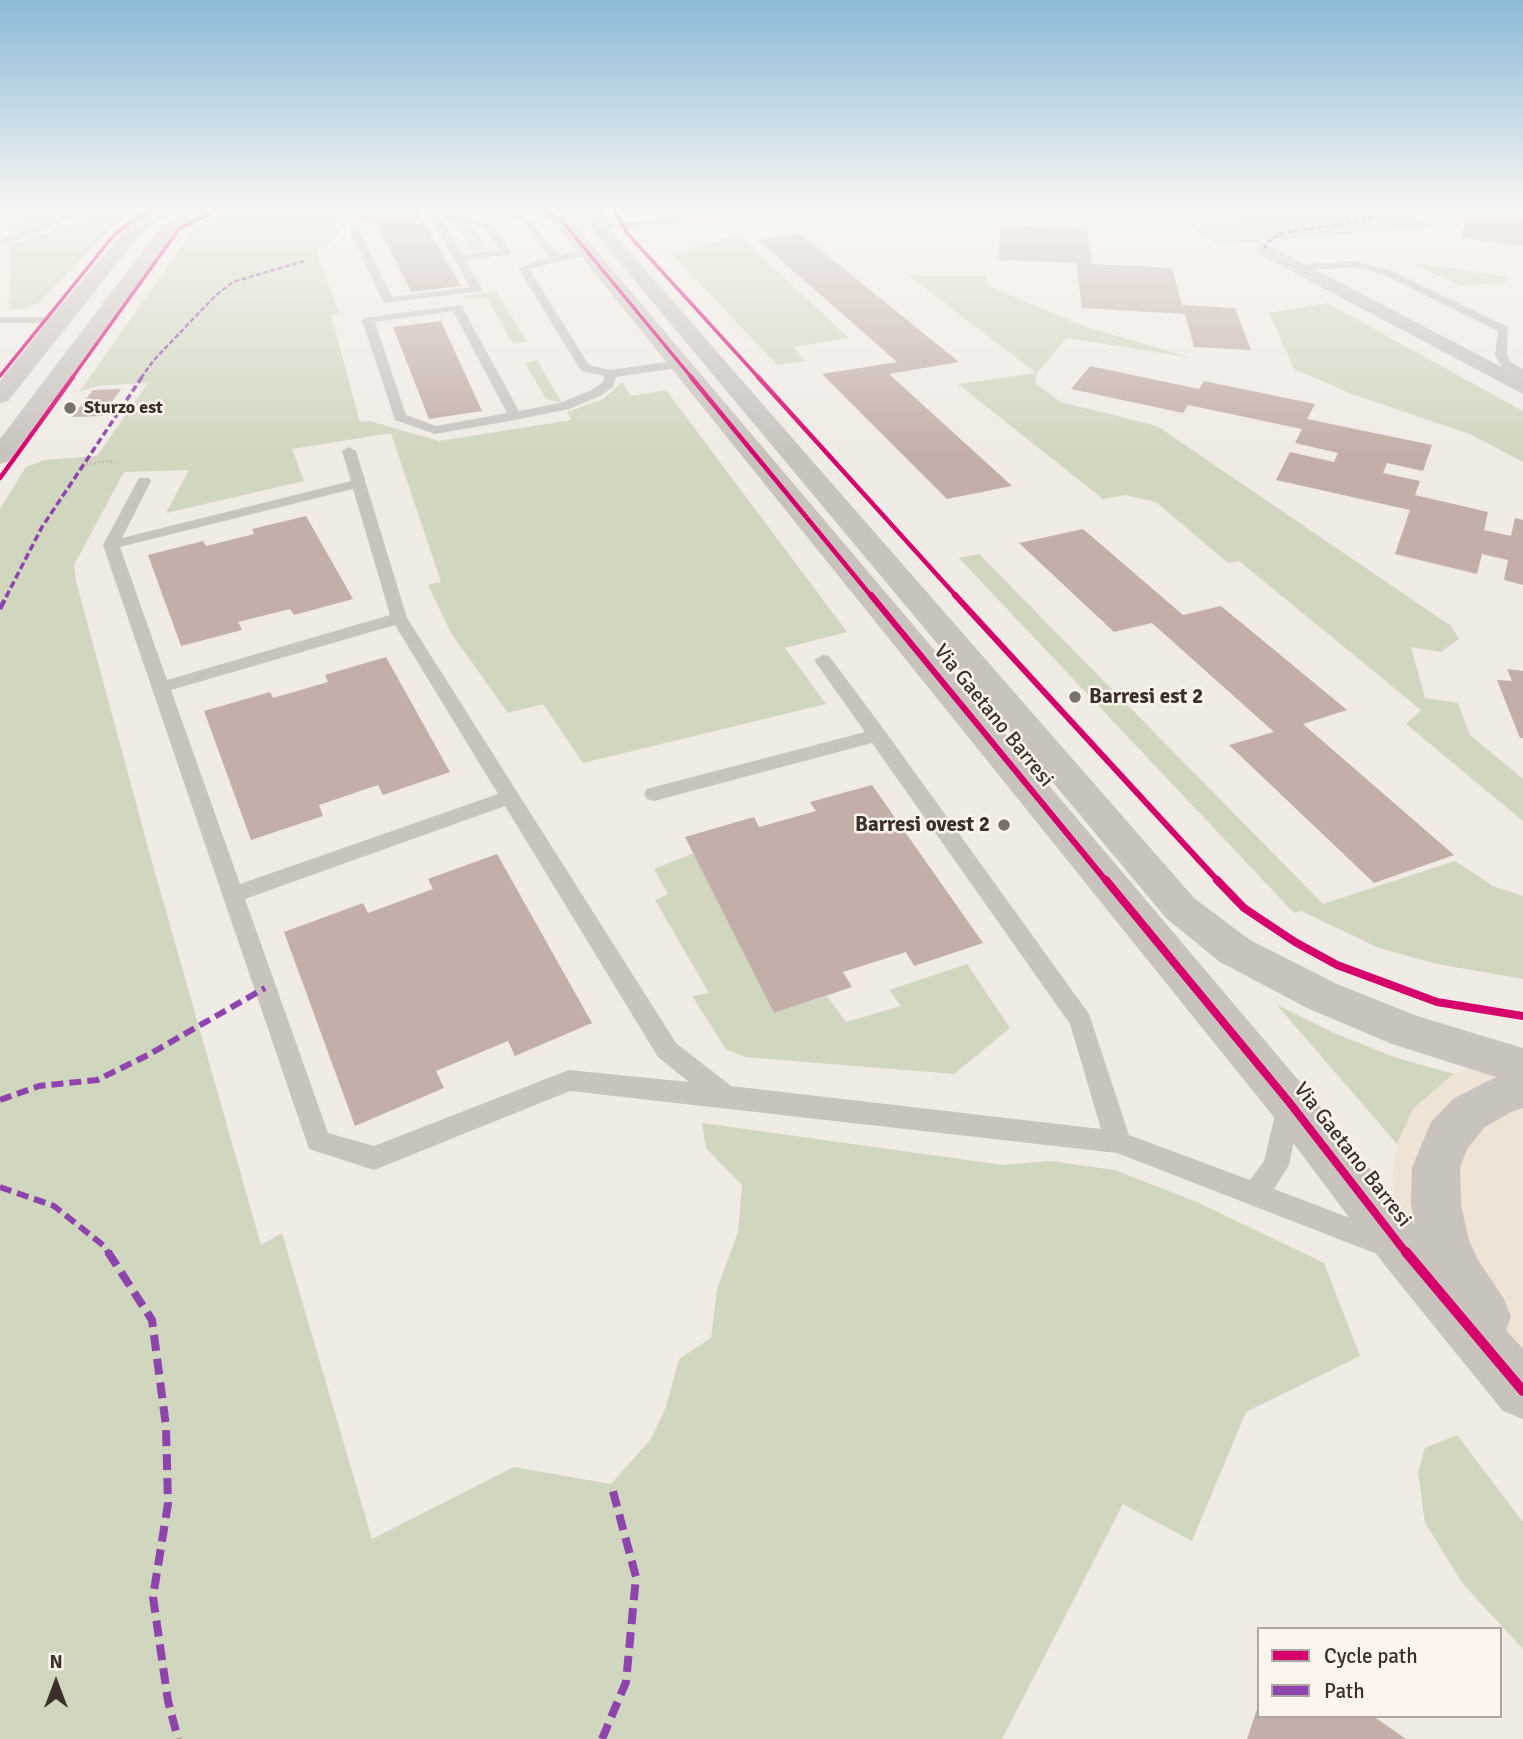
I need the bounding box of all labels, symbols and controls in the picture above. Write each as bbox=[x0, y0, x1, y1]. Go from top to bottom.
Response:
place label: Sturzo est bbox=[84, 397, 163, 419]
marker: Sturzo est bbox=[62, 400, 78, 416]
street label: Via Gaetano Barresi bbox=[928, 640, 1058, 792]
place label: Barresi est 2 bbox=[1089, 684, 1203, 710]
marker: Barresi est 2 bbox=[1067, 689, 1083, 705]
place label: Barresi ovest 2 bbox=[855, 812, 990, 838]
marker: Barresi ovest 2 bbox=[996, 817, 1012, 833]
street label: Via Gaetano Barresi bbox=[1288, 1078, 1416, 1232]
legend bbox=[1257, 1627, 1502, 1718]
text: Cycle path bbox=[1324, 1643, 1418, 1669]
north arrow bbox=[21, 1648, 91, 1718]
text: N bbox=[49, 1650, 63, 1674]
text: Path bbox=[1324, 1678, 1365, 1704]

